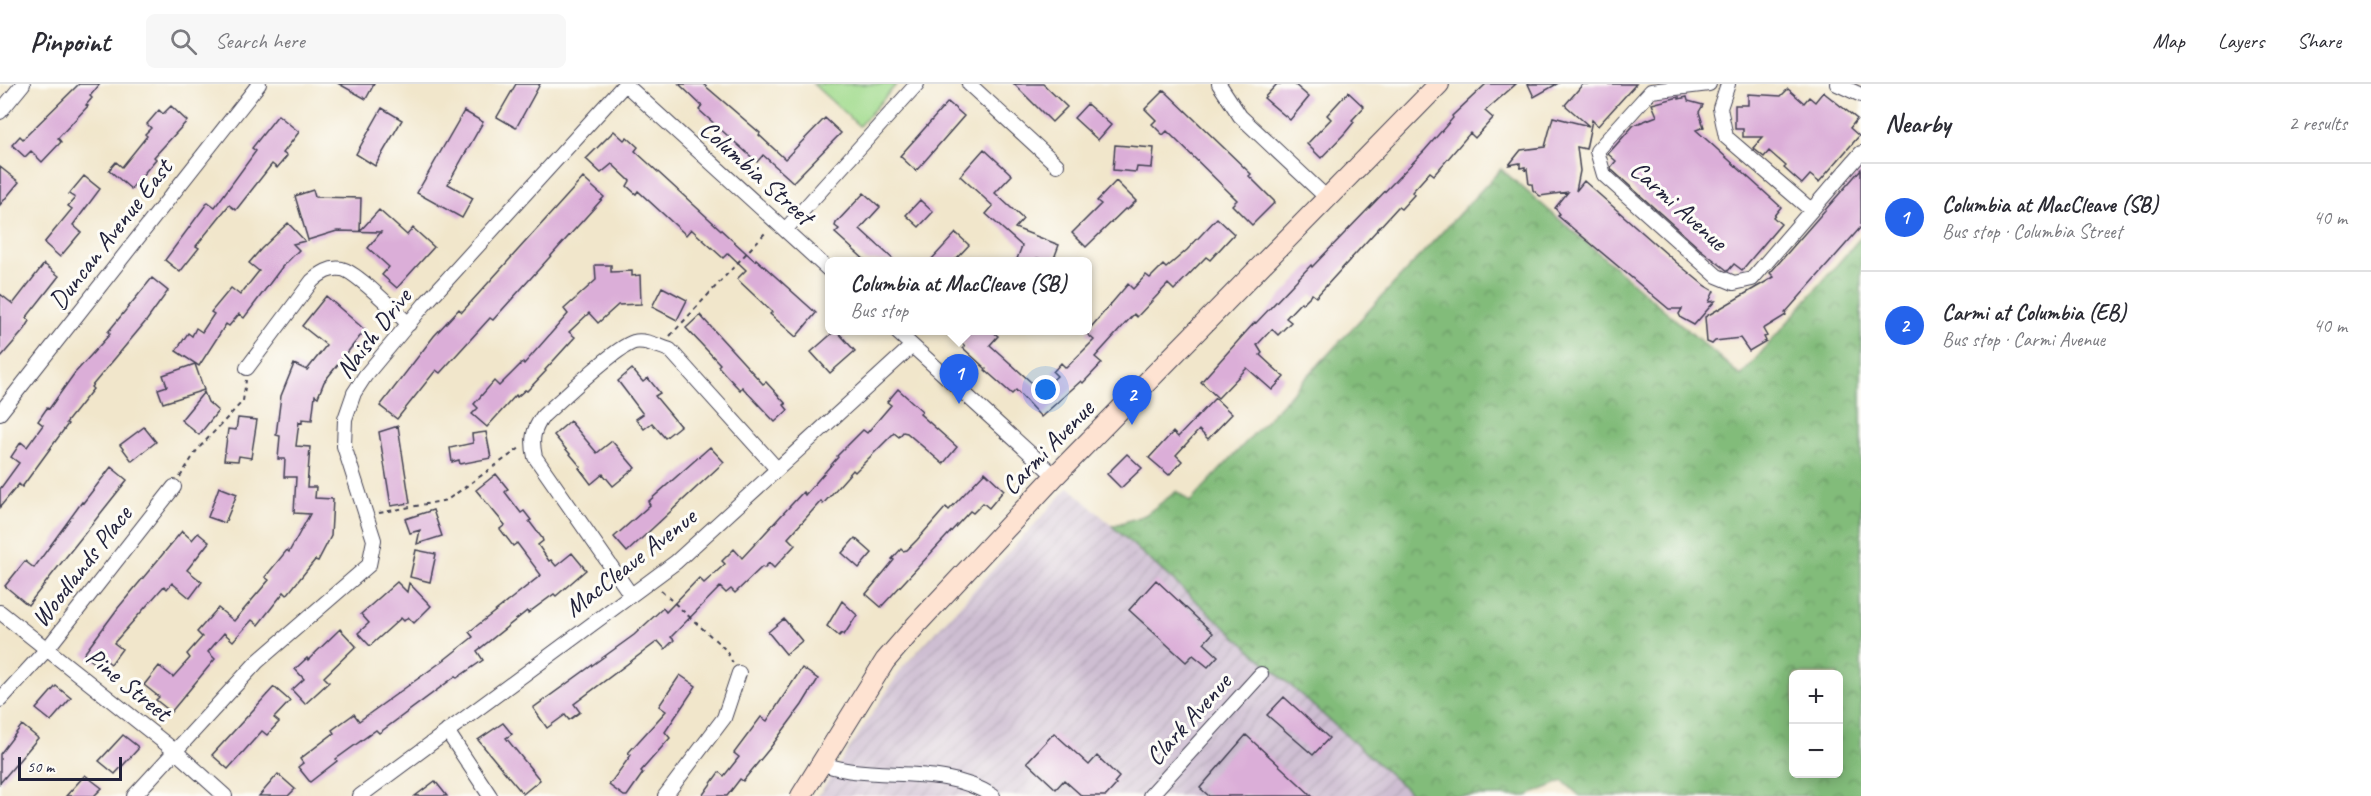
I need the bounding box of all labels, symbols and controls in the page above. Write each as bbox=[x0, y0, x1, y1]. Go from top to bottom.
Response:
search box bbox=[146, 14, 566, 68]
text: Pinpoint bbox=[30, 24, 110, 59]
icon: search bbox=[167, 25, 200, 58]
text: Search here bbox=[215, 27, 305, 55]
text: Map bbox=[2152, 28, 2185, 54]
text: Layers bbox=[2218, 28, 2264, 54]
text: Share bbox=[2297, 28, 2341, 54]
text: Nearby bbox=[1885, 107, 1950, 140]
text: 2 results bbox=[2288, 111, 2347, 136]
street label: Columbia Street bbox=[693, 113, 823, 234]
street label: Duncan Avenue East bbox=[41, 151, 181, 316]
street label: Carmi Avenue bbox=[1623, 153, 1735, 259]
text: Columbia at MacCleave (SB) bbox=[1942, 191, 2158, 219]
text: 1 bbox=[1900, 205, 1909, 230]
text: 40 m bbox=[2313, 205, 2347, 230]
text: Bus stop · Columbia Street bbox=[1942, 219, 2122, 244]
popup bbox=[825, 257, 1092, 335]
text: Columbia at MacCleave (SB) bbox=[851, 270, 1066, 298]
street label: Naish Drive bbox=[328, 280, 420, 385]
text: Bus stop bbox=[851, 298, 908, 323]
text: Carmi at Columbia (EB) bbox=[1942, 299, 2126, 327]
text: 2 bbox=[1900, 313, 1909, 338]
text: 40 m bbox=[2313, 313, 2347, 338]
text: Bus stop · Carmi Avenue bbox=[1942, 327, 2105, 352]
pin: 1 bbox=[940, 354, 978, 404]
your location bbox=[1031, 375, 1060, 404]
pin: 2 bbox=[1112, 376, 1152, 425]
street label: Carmi Avenue bbox=[994, 392, 1102, 502]
street label: Woodlands Place bbox=[24, 498, 140, 634]
street label: MacCleave Avenue bbox=[558, 499, 705, 624]
street label: Pine Street bbox=[80, 640, 180, 730]
street label: Clark Avenue bbox=[1138, 664, 1240, 772]
map controls bbox=[1789, 670, 1843, 778]
button: + bbox=[1789, 670, 1843, 724]
button: − bbox=[1789, 724, 1843, 778]
scale bar bbox=[18, 754, 122, 782]
text: 50 m bbox=[27, 757, 54, 777]

